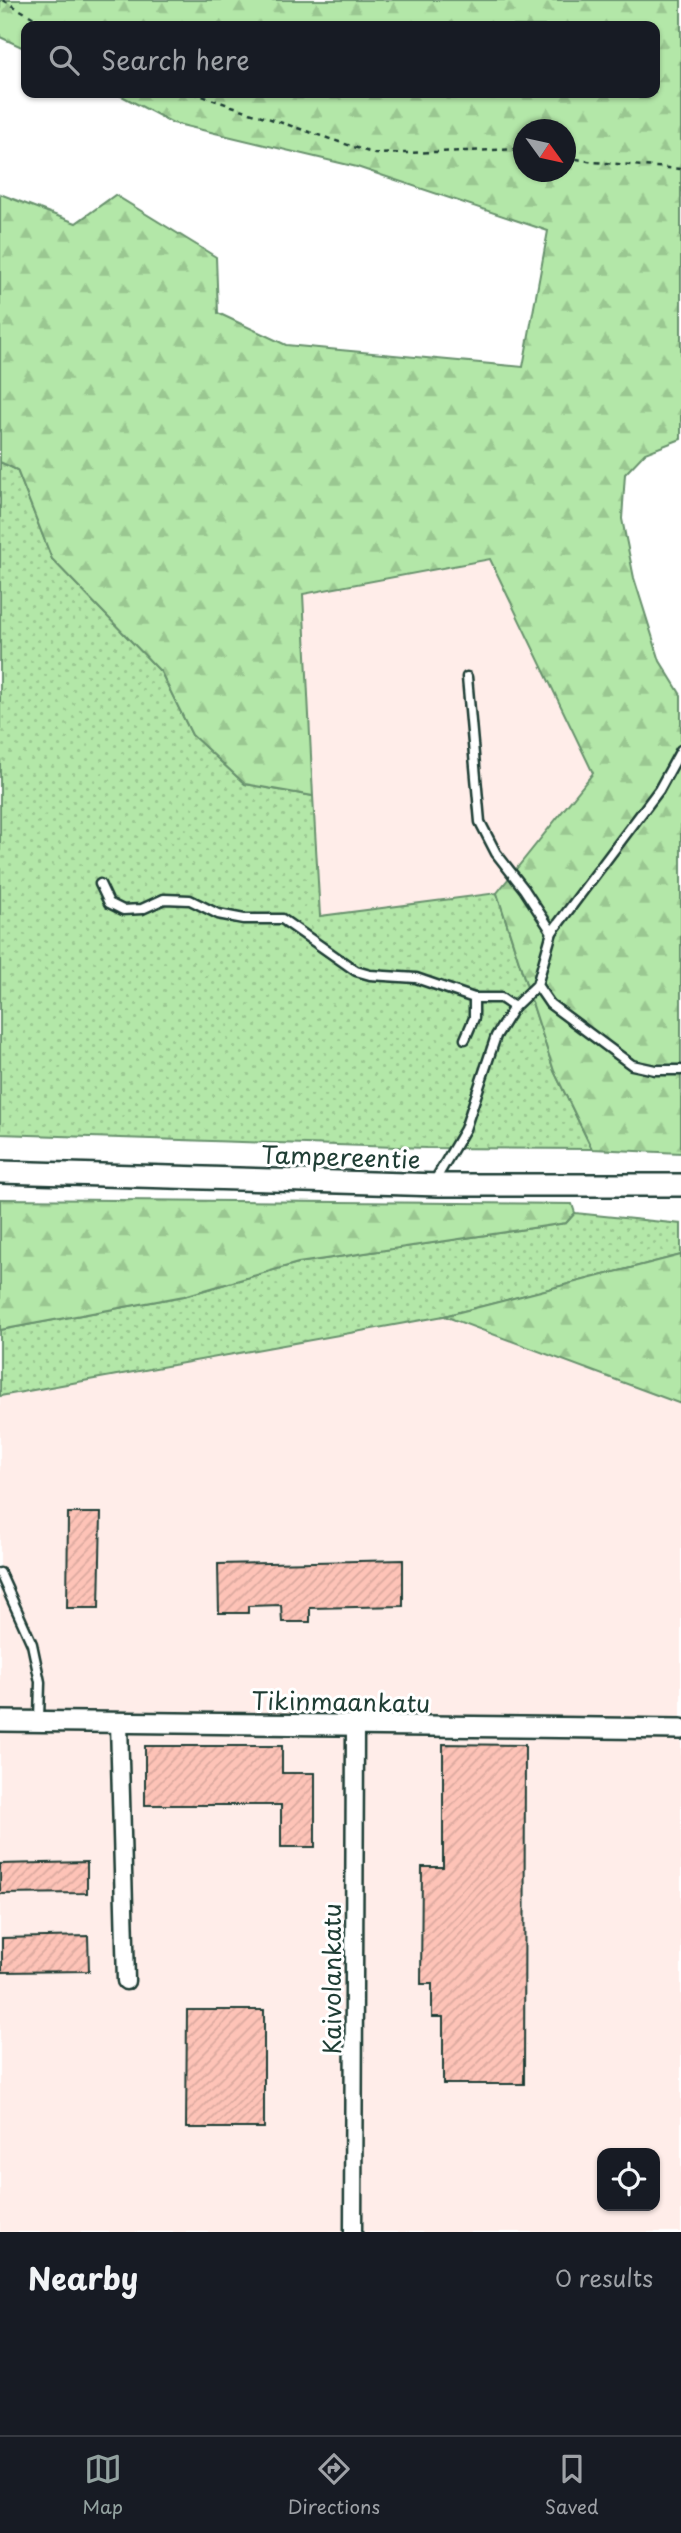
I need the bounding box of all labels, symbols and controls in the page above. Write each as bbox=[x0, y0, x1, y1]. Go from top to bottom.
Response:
search box bbox=[21, 21, 660, 98]
text: Search here bbox=[101, 40, 250, 79]
icon: search bbox=[45, 41, 83, 79]
north arrow bbox=[513, 119, 576, 182]
street label: Tampereentie bbox=[261, 1135, 421, 1177]
street label: Tikinmaankatu bbox=[251, 1681, 431, 1721]
street label: Kaivolankatu bbox=[313, 1903, 349, 2055]
map controls bbox=[597, 2148, 660, 2211]
button: locate bbox=[597, 2148, 660, 2211]
text: Nearby bbox=[28, 2255, 138, 2300]
text: 0 results bbox=[555, 2260, 653, 2295]
tab: Map bbox=[82, 2450, 123, 2520]
tab: Directions bbox=[288, 2450, 380, 2520]
tab: Saved bbox=[545, 2450, 599, 2520]

